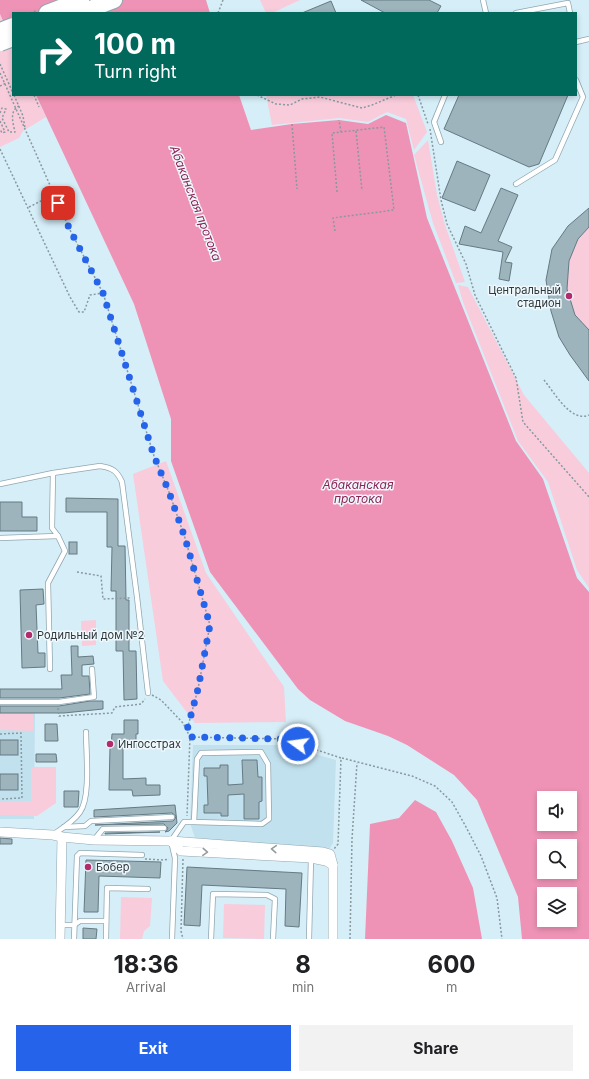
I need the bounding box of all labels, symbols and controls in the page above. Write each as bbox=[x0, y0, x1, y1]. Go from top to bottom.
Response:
text: 100 m bbox=[94, 27, 176, 61]
icon: right bbox=[28, 28, 80, 80]
text: Turn right bbox=[94, 61, 177, 82]
water label: Абаканская протока bbox=[167, 142, 225, 263]
pin bbox=[41, 186, 75, 220]
icon: arrive bbox=[47, 192, 69, 214]
place label: Центральный стадион bbox=[488, 283, 561, 310]
marker: Центральный стадион bbox=[564, 291, 574, 301]
water label: Абаканская протока bbox=[321, 477, 394, 506]
place label: Родильный дом №2 bbox=[37, 628, 144, 642]
marker: Родильный дом №2 bbox=[24, 630, 34, 640]
position arrow bbox=[277, 723, 319, 765]
place label: Ингосстрах bbox=[118, 737, 181, 751]
marker: Ингосстрах bbox=[105, 739, 115, 749]
map controls bbox=[537, 791, 577, 927]
button: sound bbox=[537, 791, 577, 831]
button: search bbox=[537, 839, 577, 879]
one-way arrow bbox=[271, 844, 277, 853]
one-way arrow bbox=[202, 848, 208, 857]
place label: Бобер bbox=[96, 860, 130, 874]
marker: Бобер bbox=[83, 862, 93, 872]
button: layers bbox=[537, 887, 577, 927]
text: 18:36 bbox=[113, 950, 179, 979]
text: 8 bbox=[295, 950, 311, 979]
text: 600 bbox=[428, 950, 476, 979]
text: Arrival bbox=[126, 979, 166, 995]
text: min bbox=[292, 979, 314, 995]
text: m bbox=[446, 979, 457, 995]
button: Exit bbox=[16, 1025, 291, 1071]
button: Share bbox=[299, 1025, 573, 1071]

